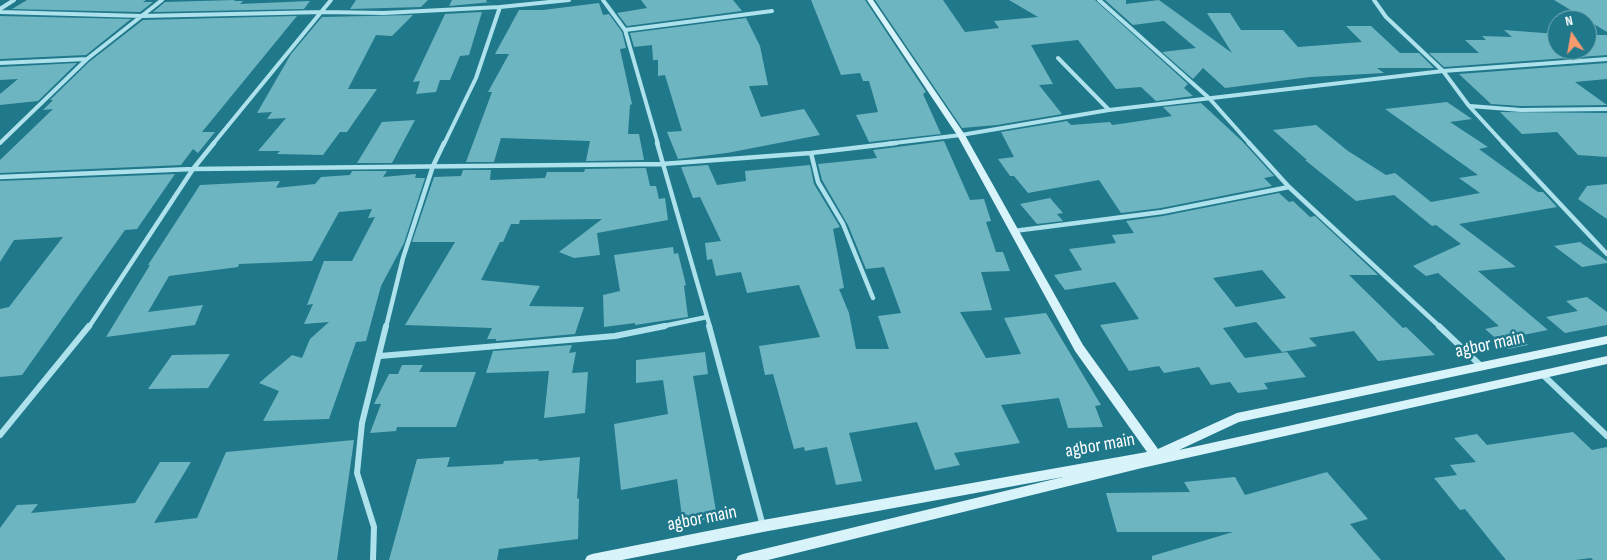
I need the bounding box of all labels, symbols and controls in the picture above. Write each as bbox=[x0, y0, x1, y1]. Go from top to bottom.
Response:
north arrow bbox=[1547, 10, 1597, 60]
text: N bbox=[1564, 12, 1574, 30]
street label: agbor main bbox=[1453, 327, 1527, 363]
street label: agbor main bbox=[1063, 429, 1137, 463]
street label: agbor main bbox=[665, 501, 739, 537]

